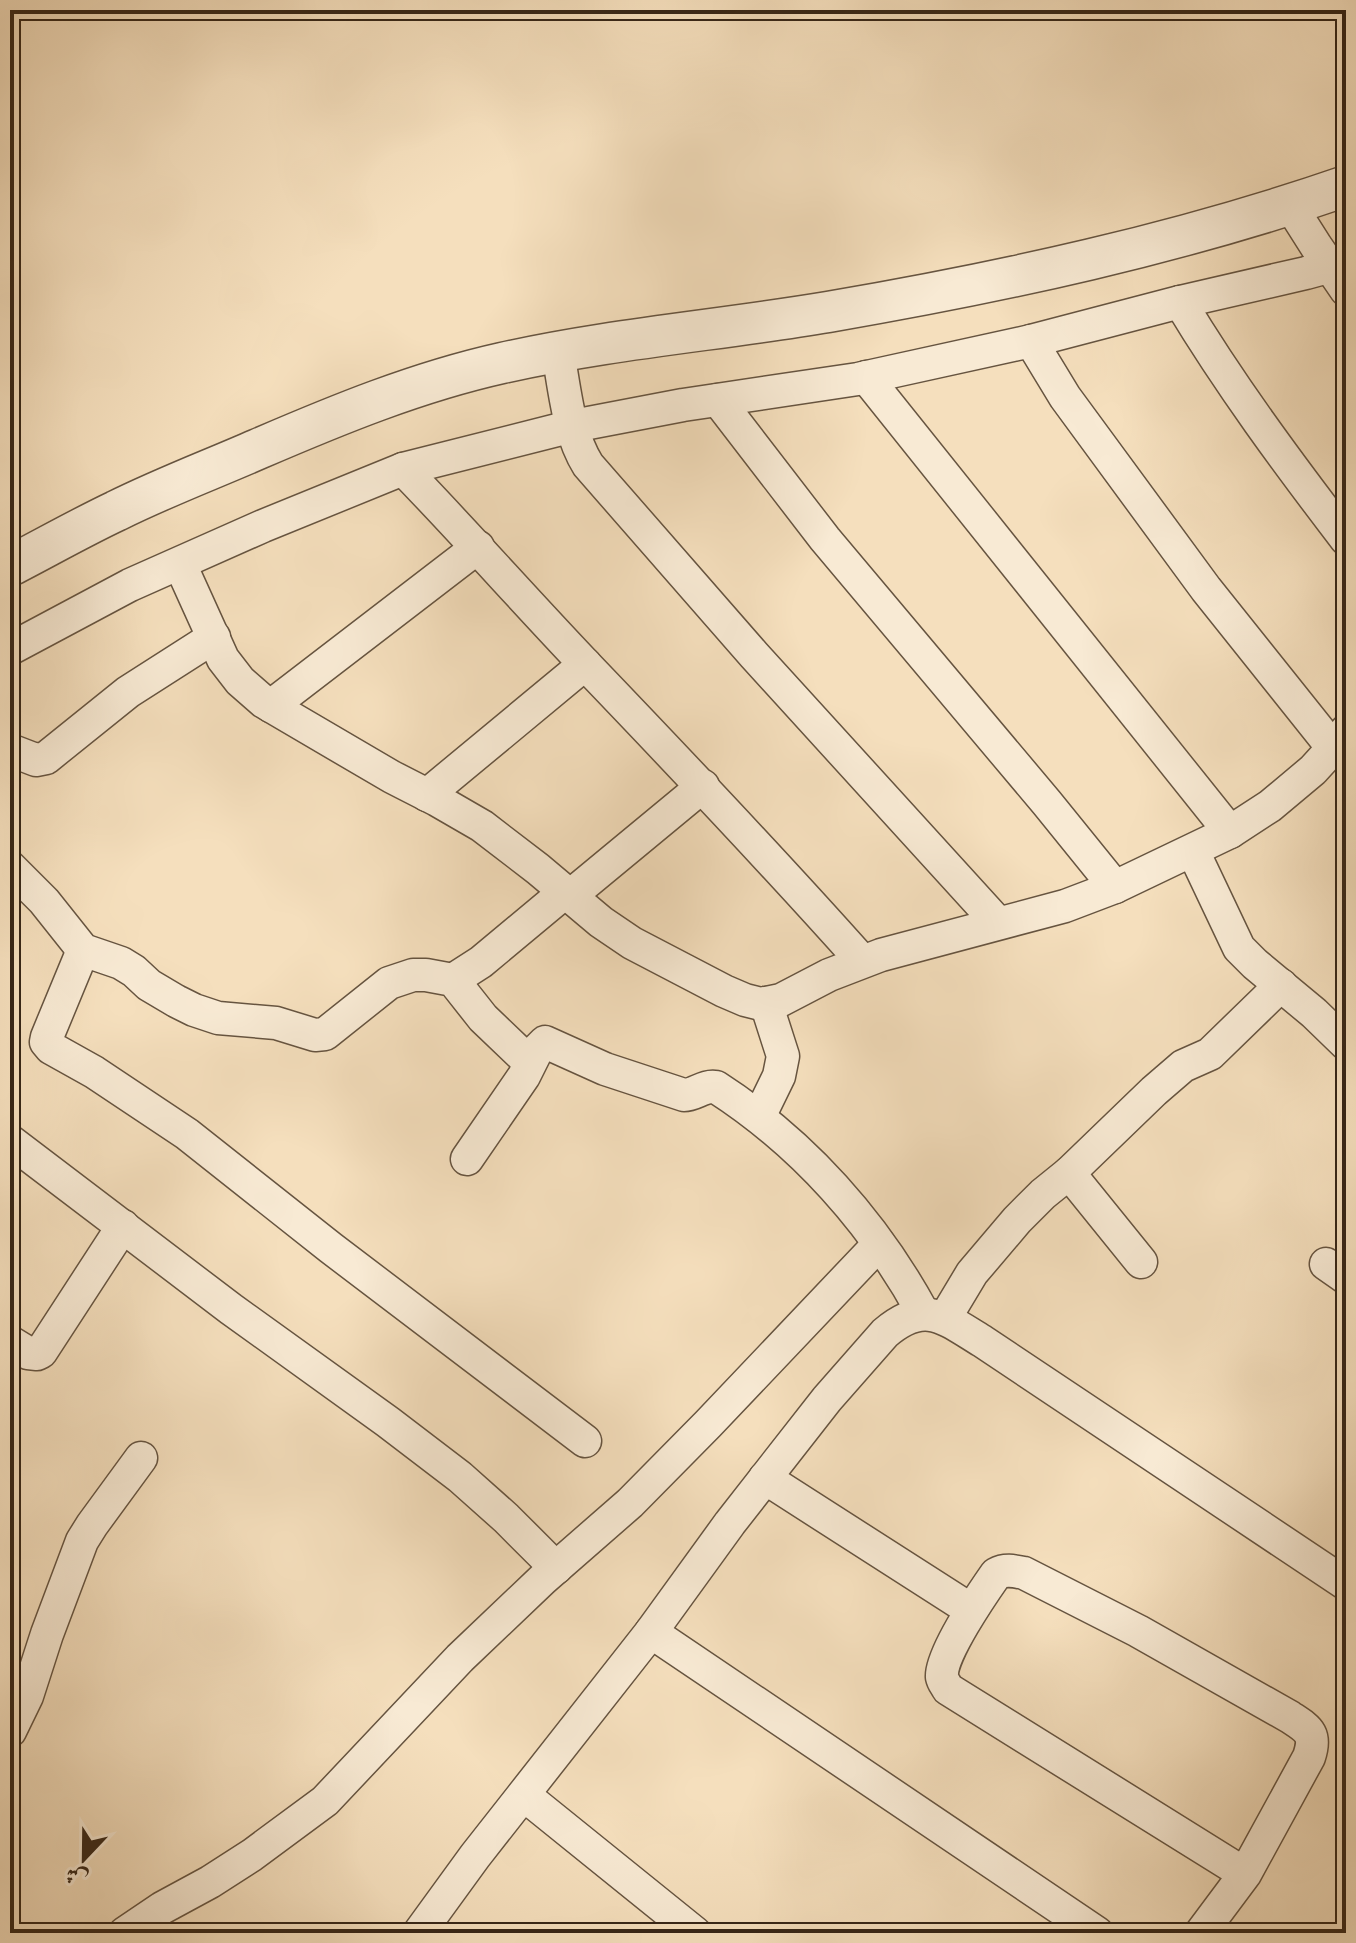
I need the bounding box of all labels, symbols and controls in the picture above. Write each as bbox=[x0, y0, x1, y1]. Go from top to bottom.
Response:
north arrow bbox=[44, 1819, 124, 1899]
text: ش bbox=[61, 1859, 93, 1895]

